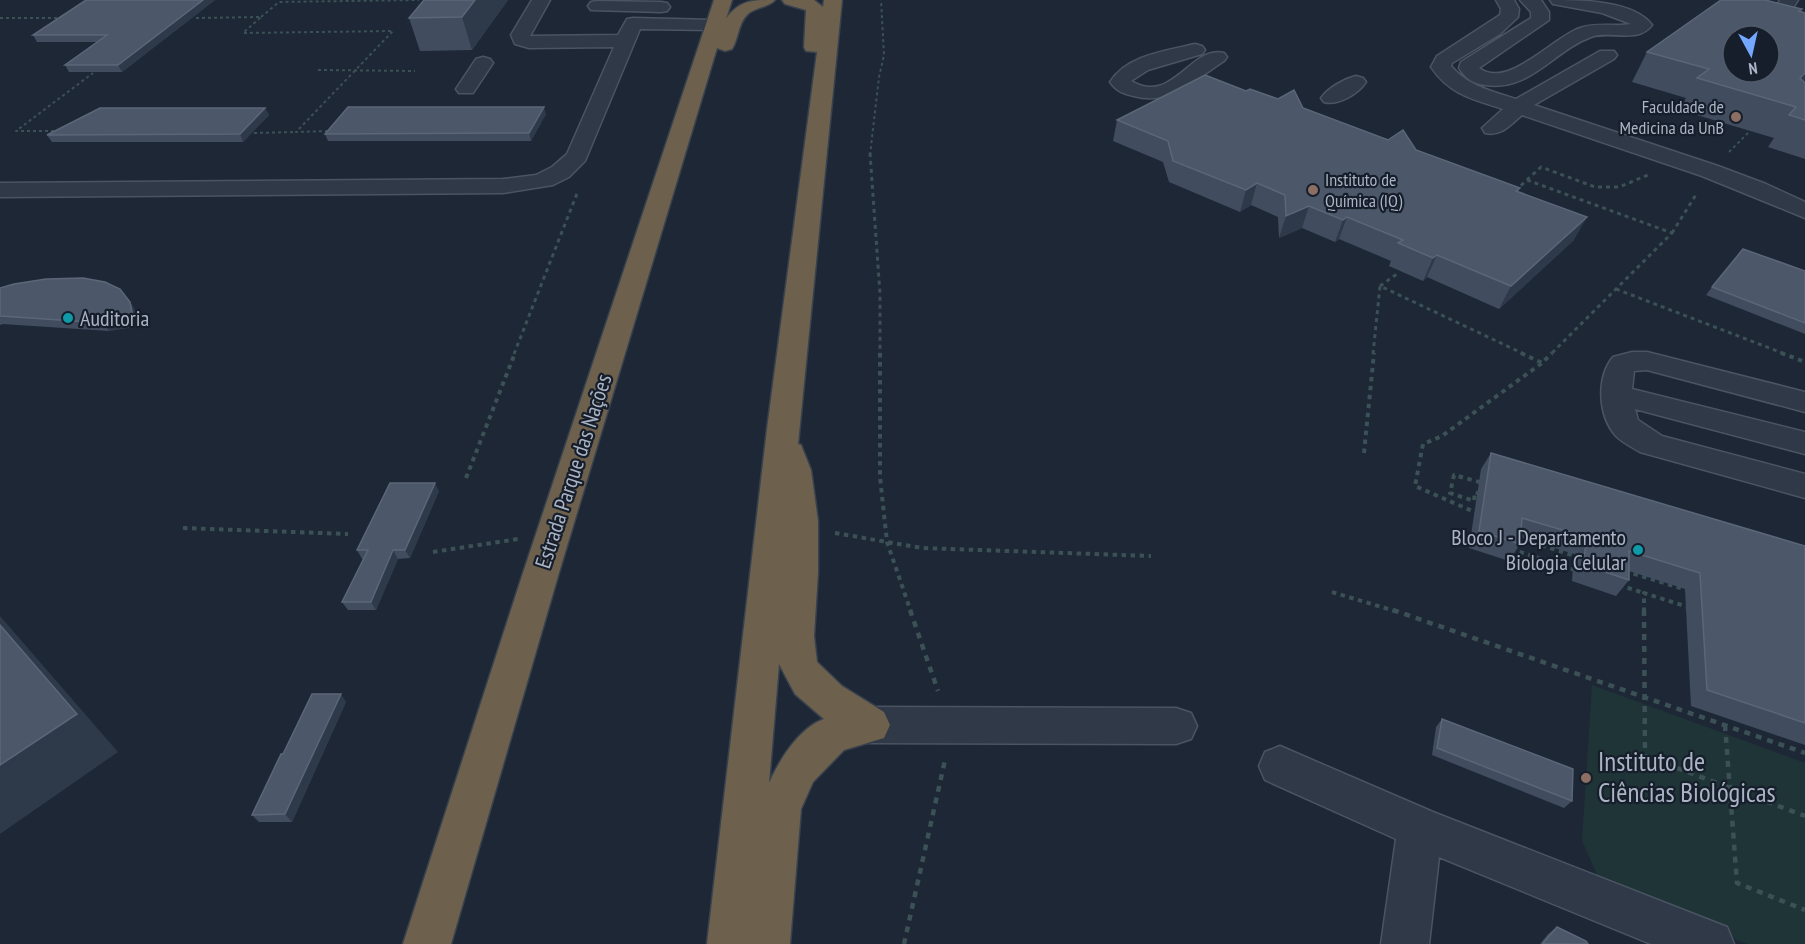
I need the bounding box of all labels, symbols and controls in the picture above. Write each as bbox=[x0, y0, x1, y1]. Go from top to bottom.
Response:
north arrow bbox=[1721, 24, 1781, 84]
text: N bbox=[1747, 58, 1759, 79]
place label: Faculdade de Medicina da UnB bbox=[1620, 95, 1724, 139]
marker: Faculdade de Medicina da UnB bbox=[1729, 110, 1743, 124]
place label: Instituto de Química (IQ) bbox=[1325, 168, 1403, 212]
marker: Instituto de Química (IQ) bbox=[1306, 183, 1320, 197]
place label: Auditoria bbox=[80, 304, 149, 332]
marker: Auditoria bbox=[61, 311, 75, 325]
street label: Estrada Parque das Nações bbox=[528, 370, 618, 572]
place label: Bloco J - Departamento Biologia Celular bbox=[1451, 523, 1626, 576]
marker: Bloco J - Departamento Biologia Celular bbox=[1631, 543, 1645, 557]
place label: Instituto de Ciências Biológicas bbox=[1598, 744, 1776, 809]
marker: Instituto de Ciências Biológicas bbox=[1579, 771, 1593, 785]

